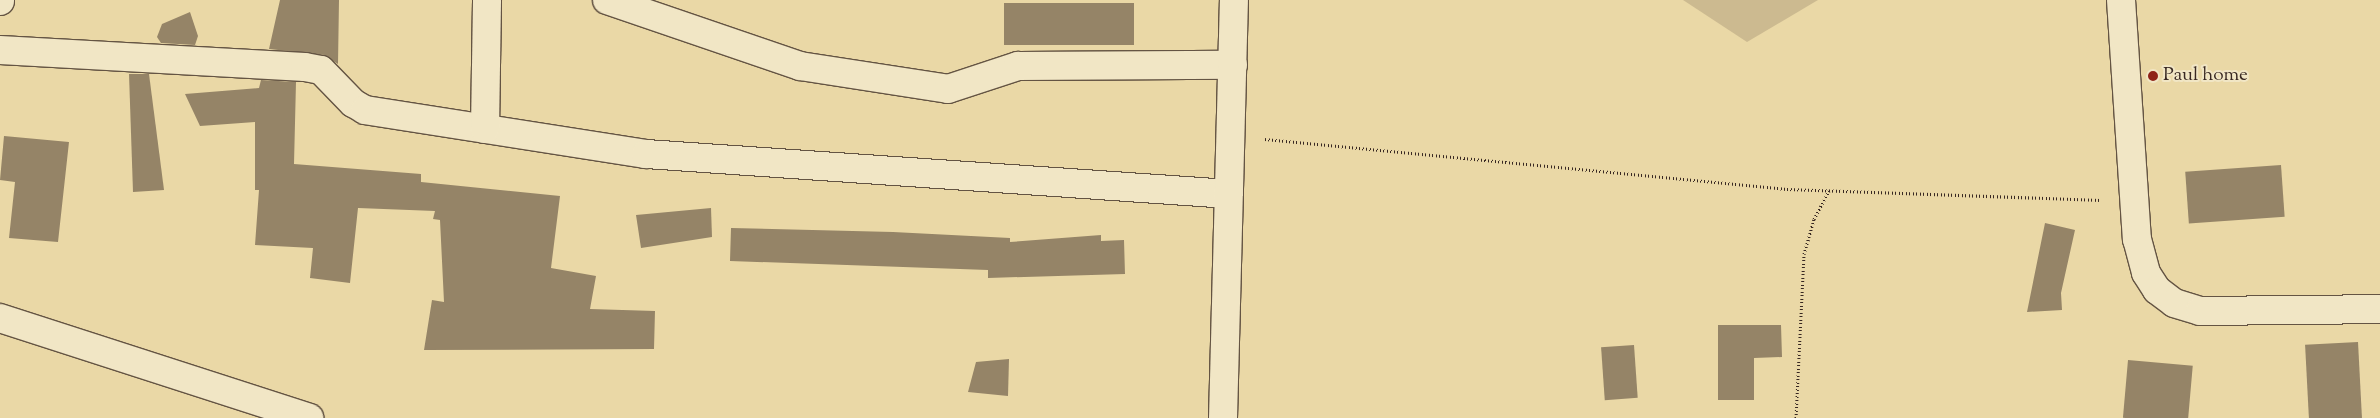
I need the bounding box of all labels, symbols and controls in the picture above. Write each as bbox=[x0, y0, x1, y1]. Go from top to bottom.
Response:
place label: Paul home bbox=[2163, 65, 2248, 87]
marker: Paul home bbox=[2147, 70, 2159, 82]

